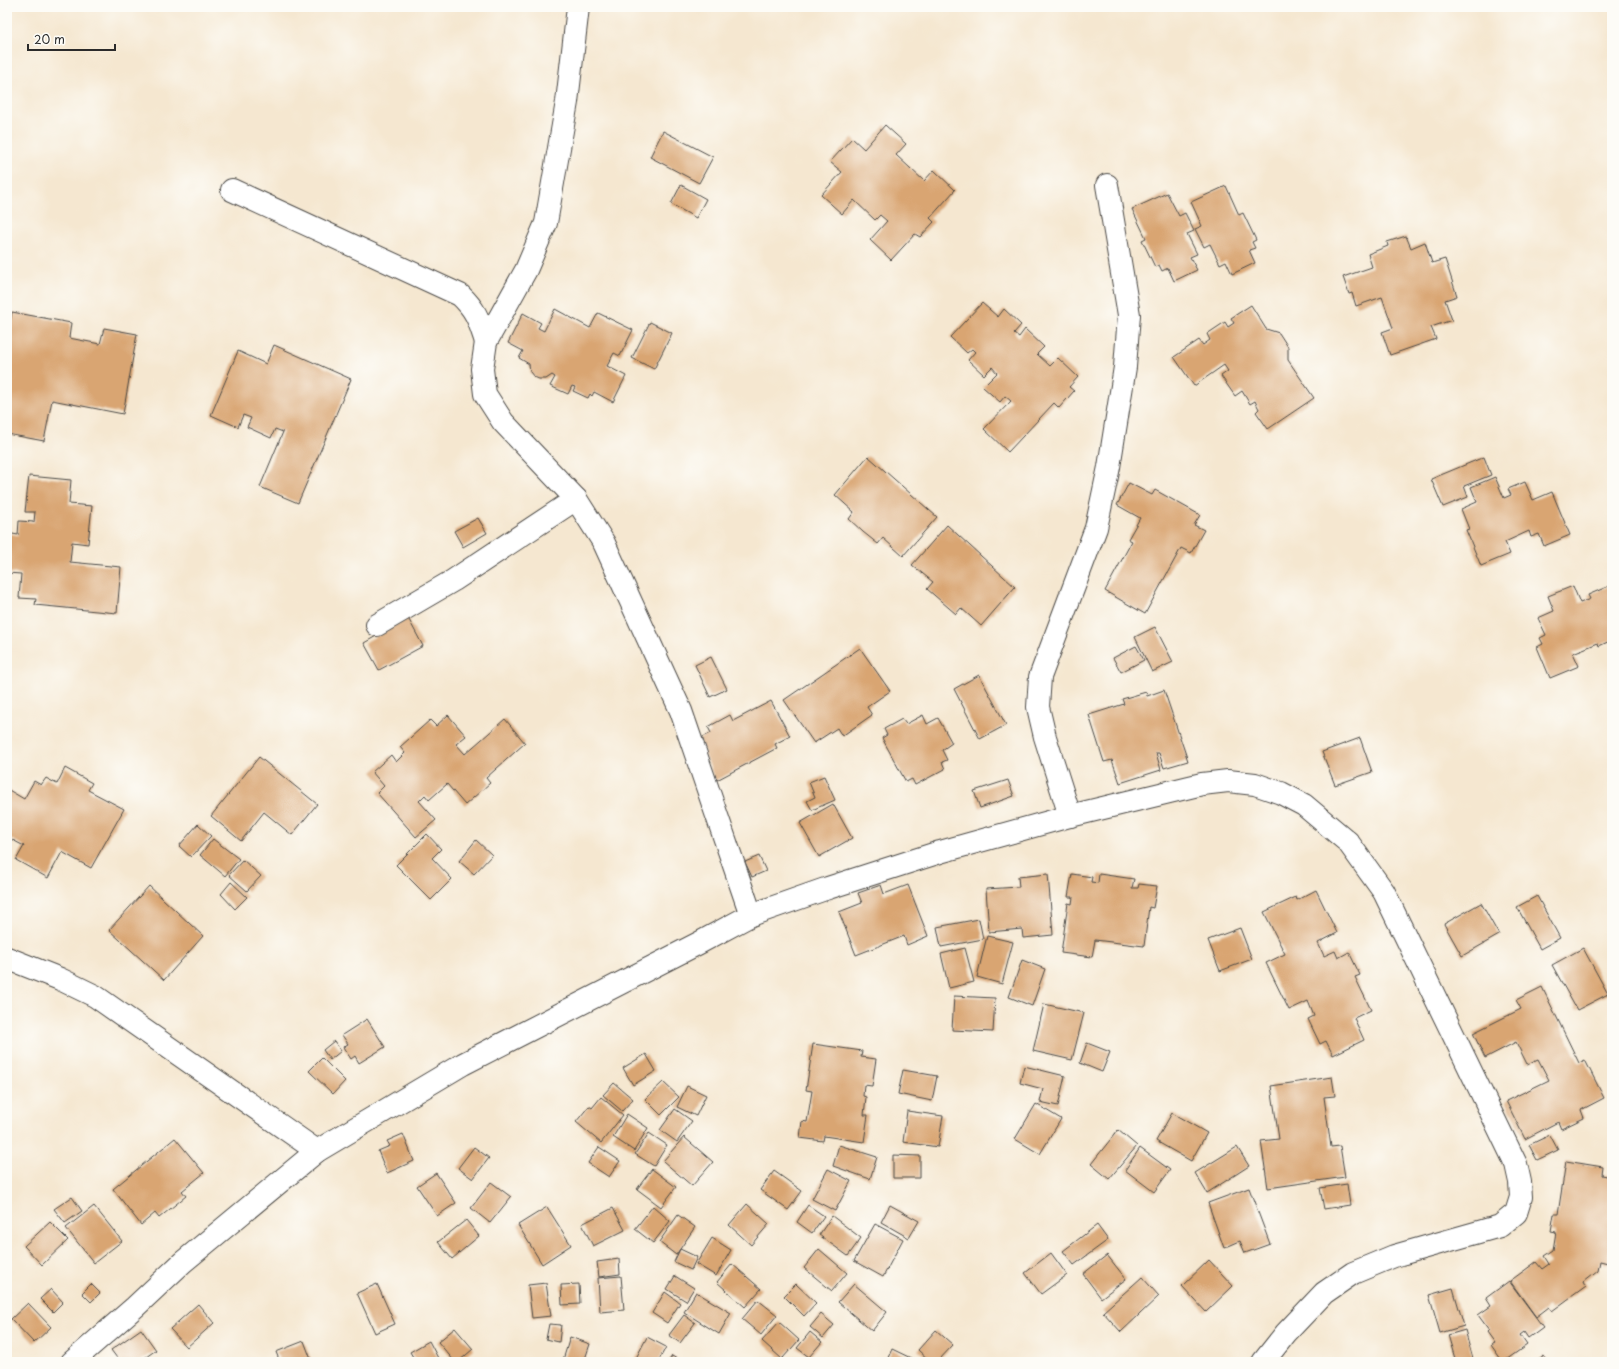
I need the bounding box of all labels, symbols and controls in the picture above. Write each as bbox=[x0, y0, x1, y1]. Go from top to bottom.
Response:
scale bar bbox=[28, 26, 115, 52]
text: 20 m bbox=[34, 30, 65, 48]

